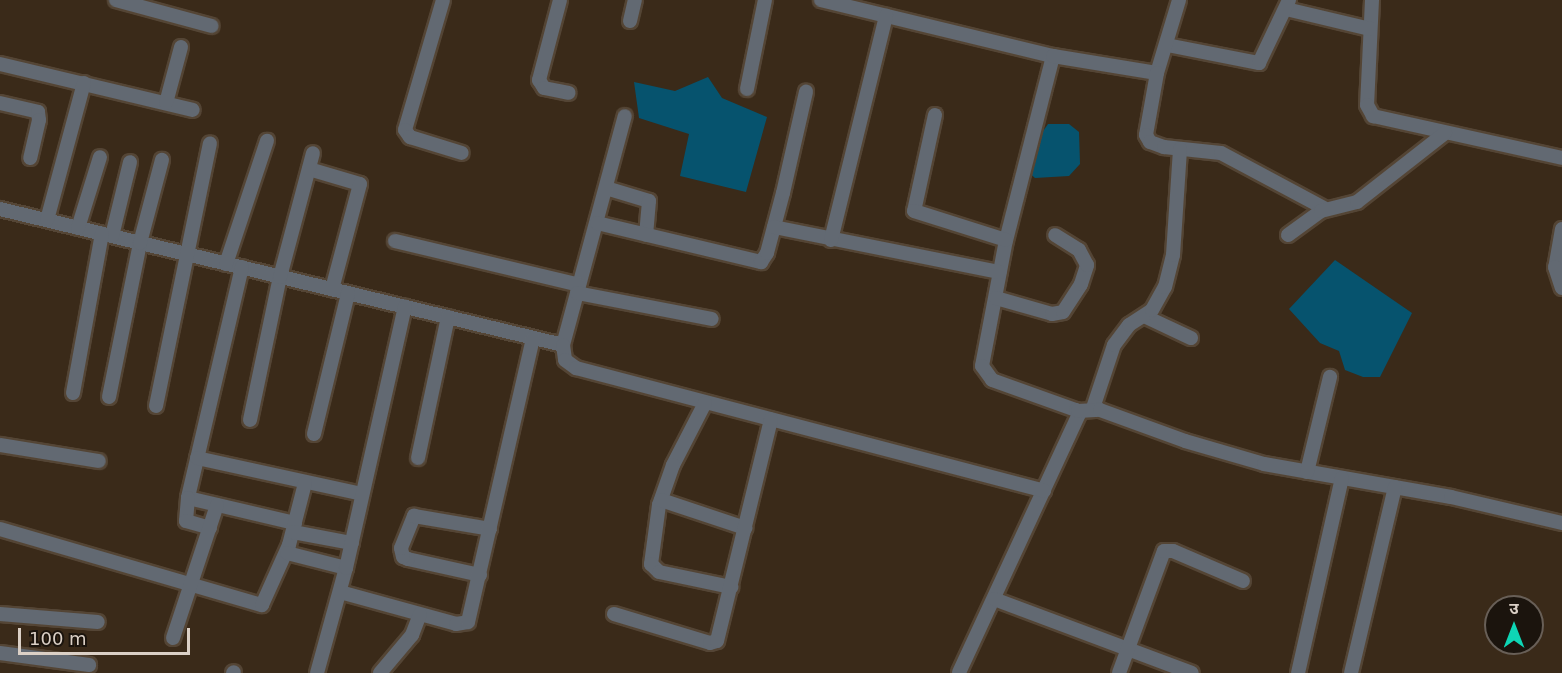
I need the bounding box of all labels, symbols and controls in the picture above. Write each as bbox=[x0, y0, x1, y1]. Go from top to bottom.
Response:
north arrow bbox=[1484, 595, 1544, 655]
text: उ bbox=[1509, 599, 1519, 618]
scale bar bbox=[21, 616, 194, 654]
text: 100 m bbox=[29, 628, 87, 649]

